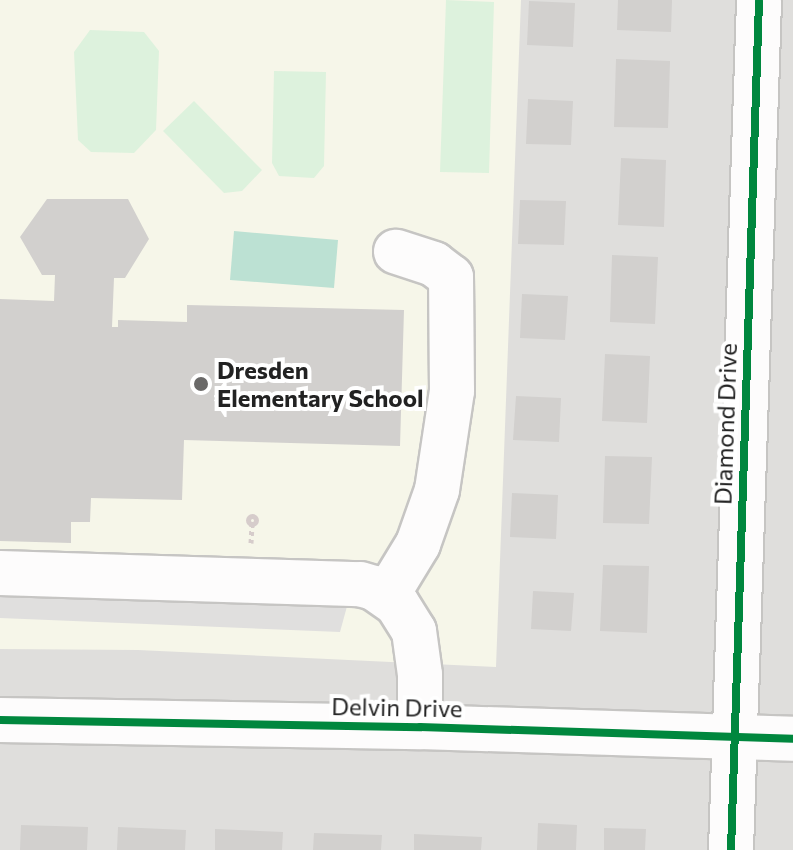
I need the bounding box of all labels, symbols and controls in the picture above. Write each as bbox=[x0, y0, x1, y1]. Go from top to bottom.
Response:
street label: Diamond Drive bbox=[708, 343, 742, 505]
place label: Dresden Elementary School bbox=[217, 356, 424, 412]
marker: Dresden Elementary School bbox=[192, 375, 210, 393]
street label: Delvin Drive bbox=[331, 691, 463, 723]

